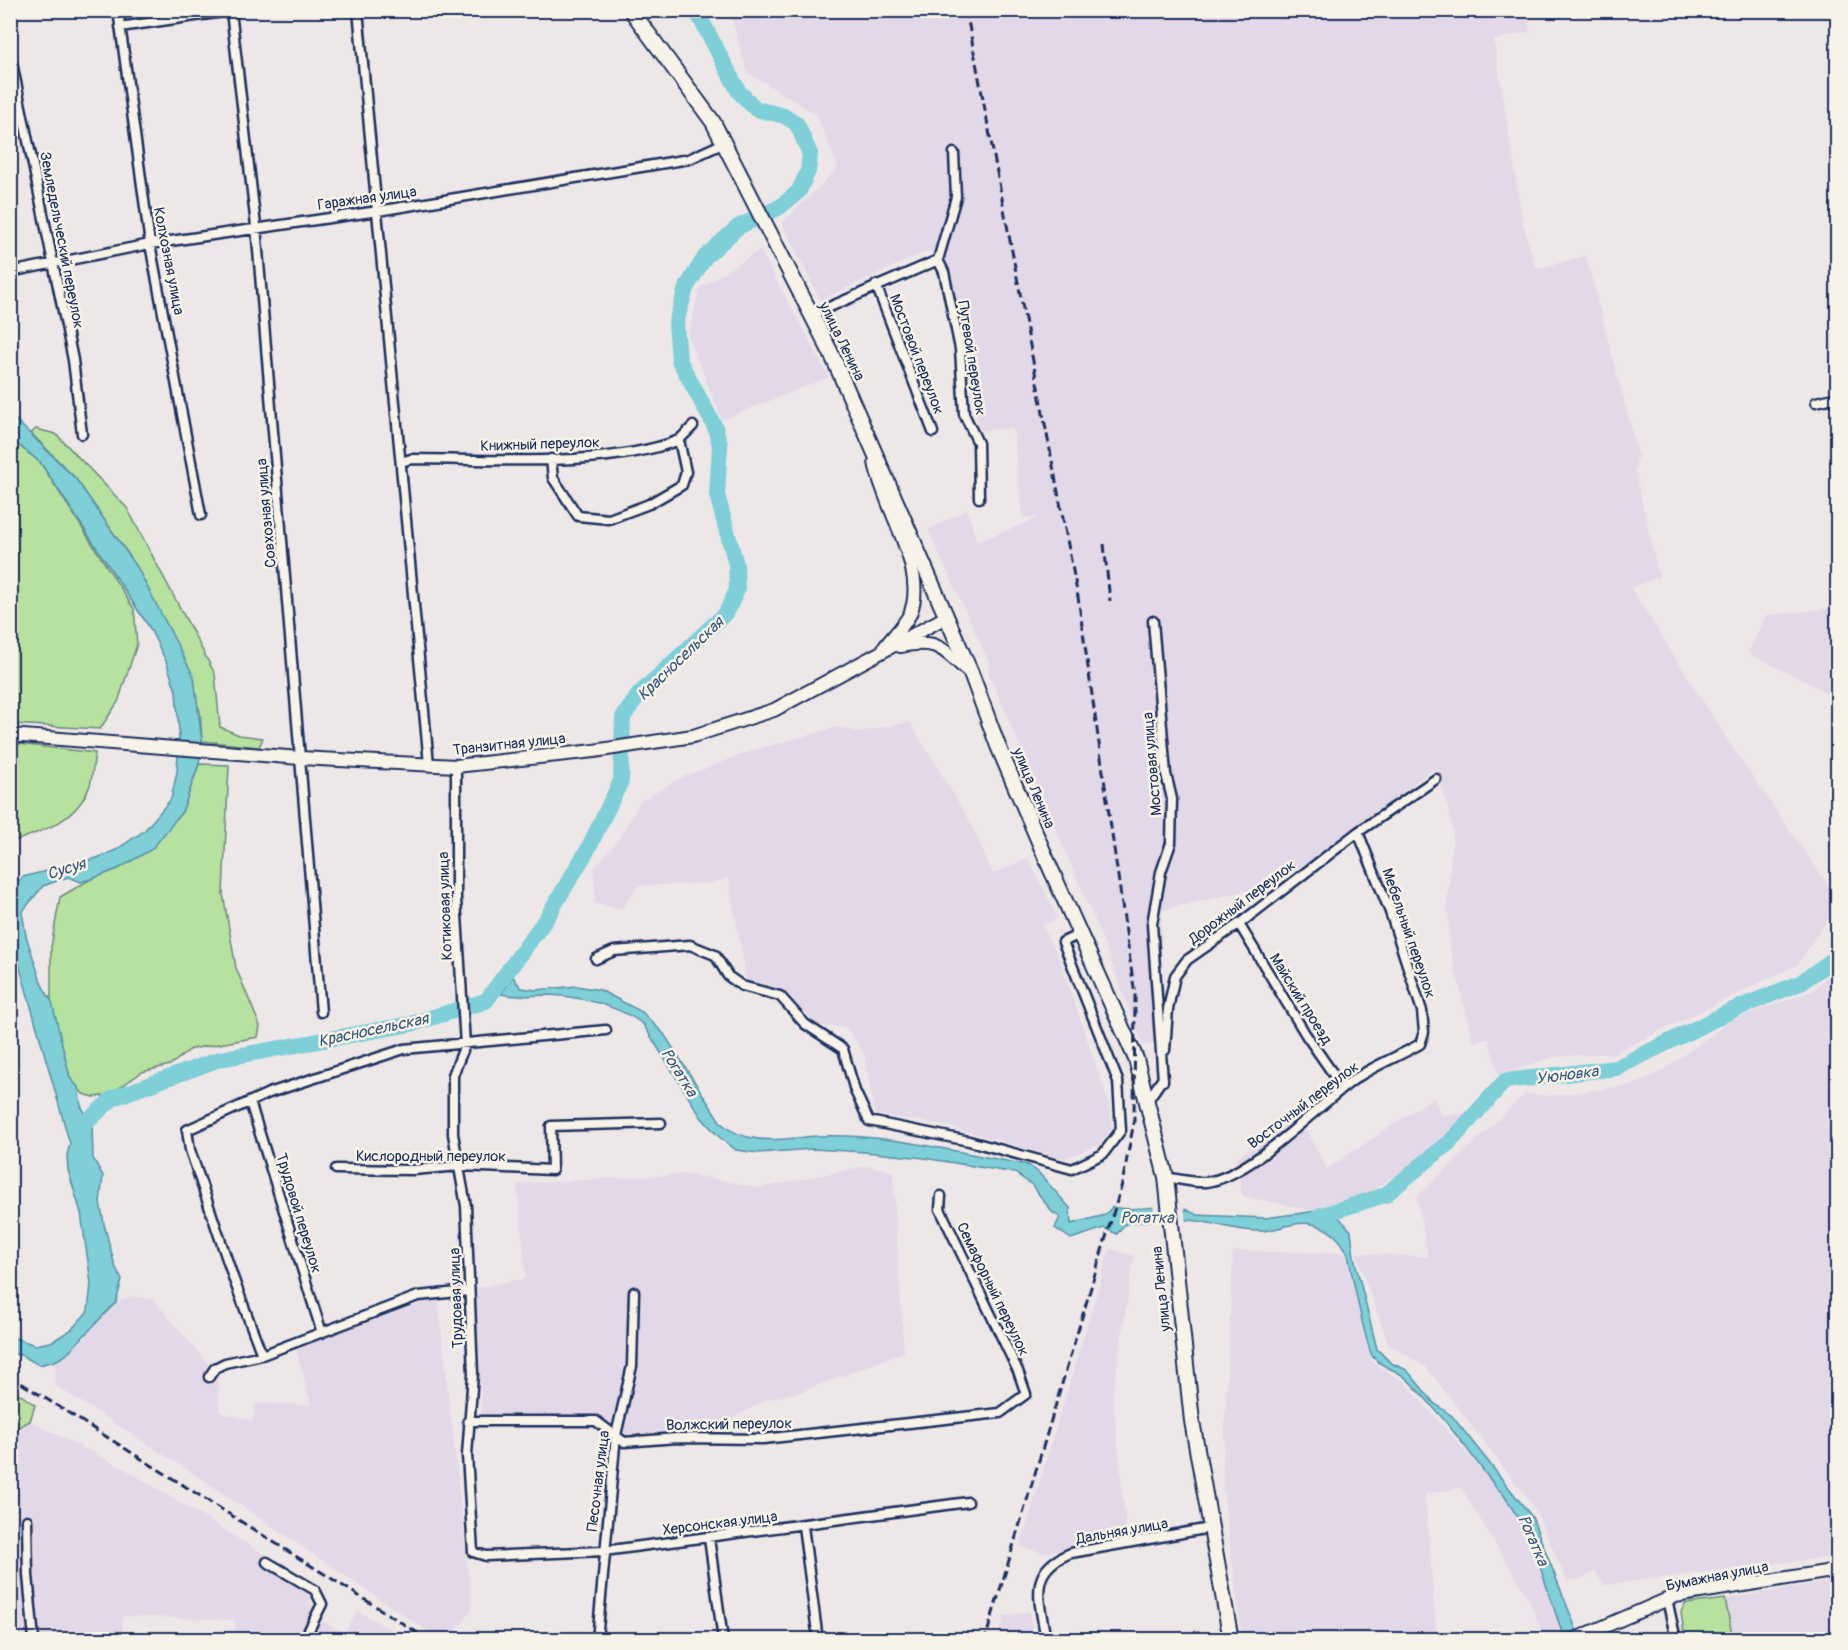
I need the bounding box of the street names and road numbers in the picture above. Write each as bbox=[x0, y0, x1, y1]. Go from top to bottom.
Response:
street label: Земледельческий переулок bbox=[35, 150, 88, 330]
street label: Гаражная улица bbox=[316, 182, 418, 215]
street label: Колхозная улица bbox=[149, 206, 188, 317]
street label: Мостовой переулок bbox=[885, 291, 948, 417]
street label: улица Ленина bbox=[814, 298, 869, 384]
street label: Путевой переулок bbox=[953, 299, 990, 417]
street label: Книжный переулок bbox=[480, 433, 600, 456]
street label: Совхозная улица bbox=[252, 458, 281, 568]
street label: Мостовая улица bbox=[1139, 711, 1166, 816]
street label: Транзитная улица bbox=[452, 729, 566, 760]
street label: улица Ленина bbox=[1008, 744, 1059, 831]
street label: Котиковая улица bbox=[434, 851, 457, 961]
street label: Дорожный переулок bbox=[1184, 856, 1300, 949]
street label: Мебельный переулок bbox=[1377, 866, 1440, 1001]
street label: Майский проезд bbox=[1265, 950, 1336, 1048]
street label: Восточный переулок bbox=[1244, 1057, 1363, 1153]
street label: Кислородный переулок bbox=[356, 1147, 506, 1166]
street label: Трудовой переулок bbox=[271, 1151, 326, 1276]
street label: Семафорный переулок bbox=[952, 1219, 1033, 1359]
street label: улица Ленина bbox=[1148, 1245, 1176, 1334]
street label: Трудовая улица bbox=[445, 1247, 468, 1349]
street label: Волжский переулок bbox=[666, 1414, 792, 1435]
street label: Песочная улица bbox=[583, 1429, 614, 1533]
street label: Херсонская улица bbox=[661, 1507, 779, 1540]
street label: Дальняя улица bbox=[1074, 1514, 1170, 1549]
street label: Бумажная улица bbox=[1664, 1557, 1770, 1596]

